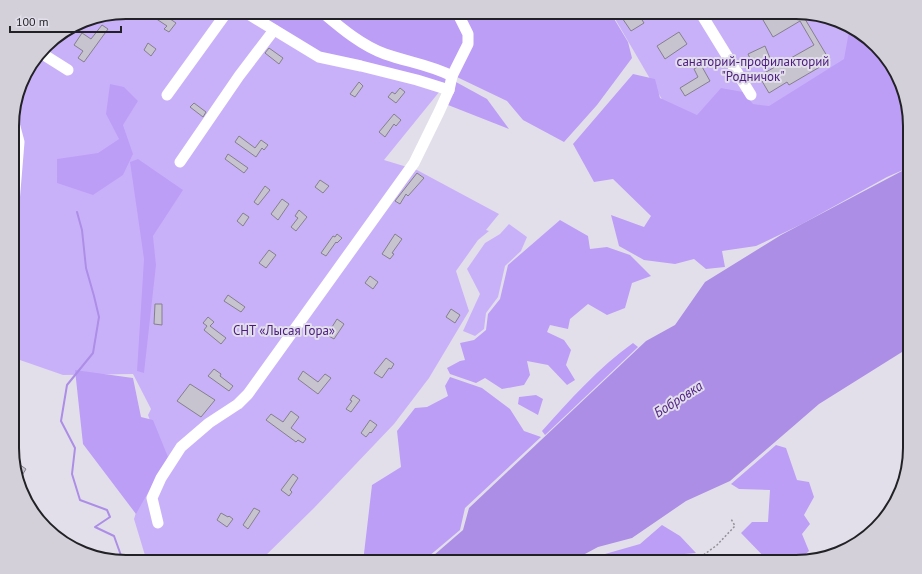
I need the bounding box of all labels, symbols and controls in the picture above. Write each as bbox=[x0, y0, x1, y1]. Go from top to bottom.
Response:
scale bar bbox=[10, 8, 121, 34]
text: 100 m bbox=[16, 14, 49, 29]
park label: санаторий-профилакторий "Родничок" bbox=[677, 53, 829, 85]
park label: СНТ «Лысая Гора» bbox=[233, 322, 335, 339]
water label: Бобровка bbox=[650, 376, 706, 421]

